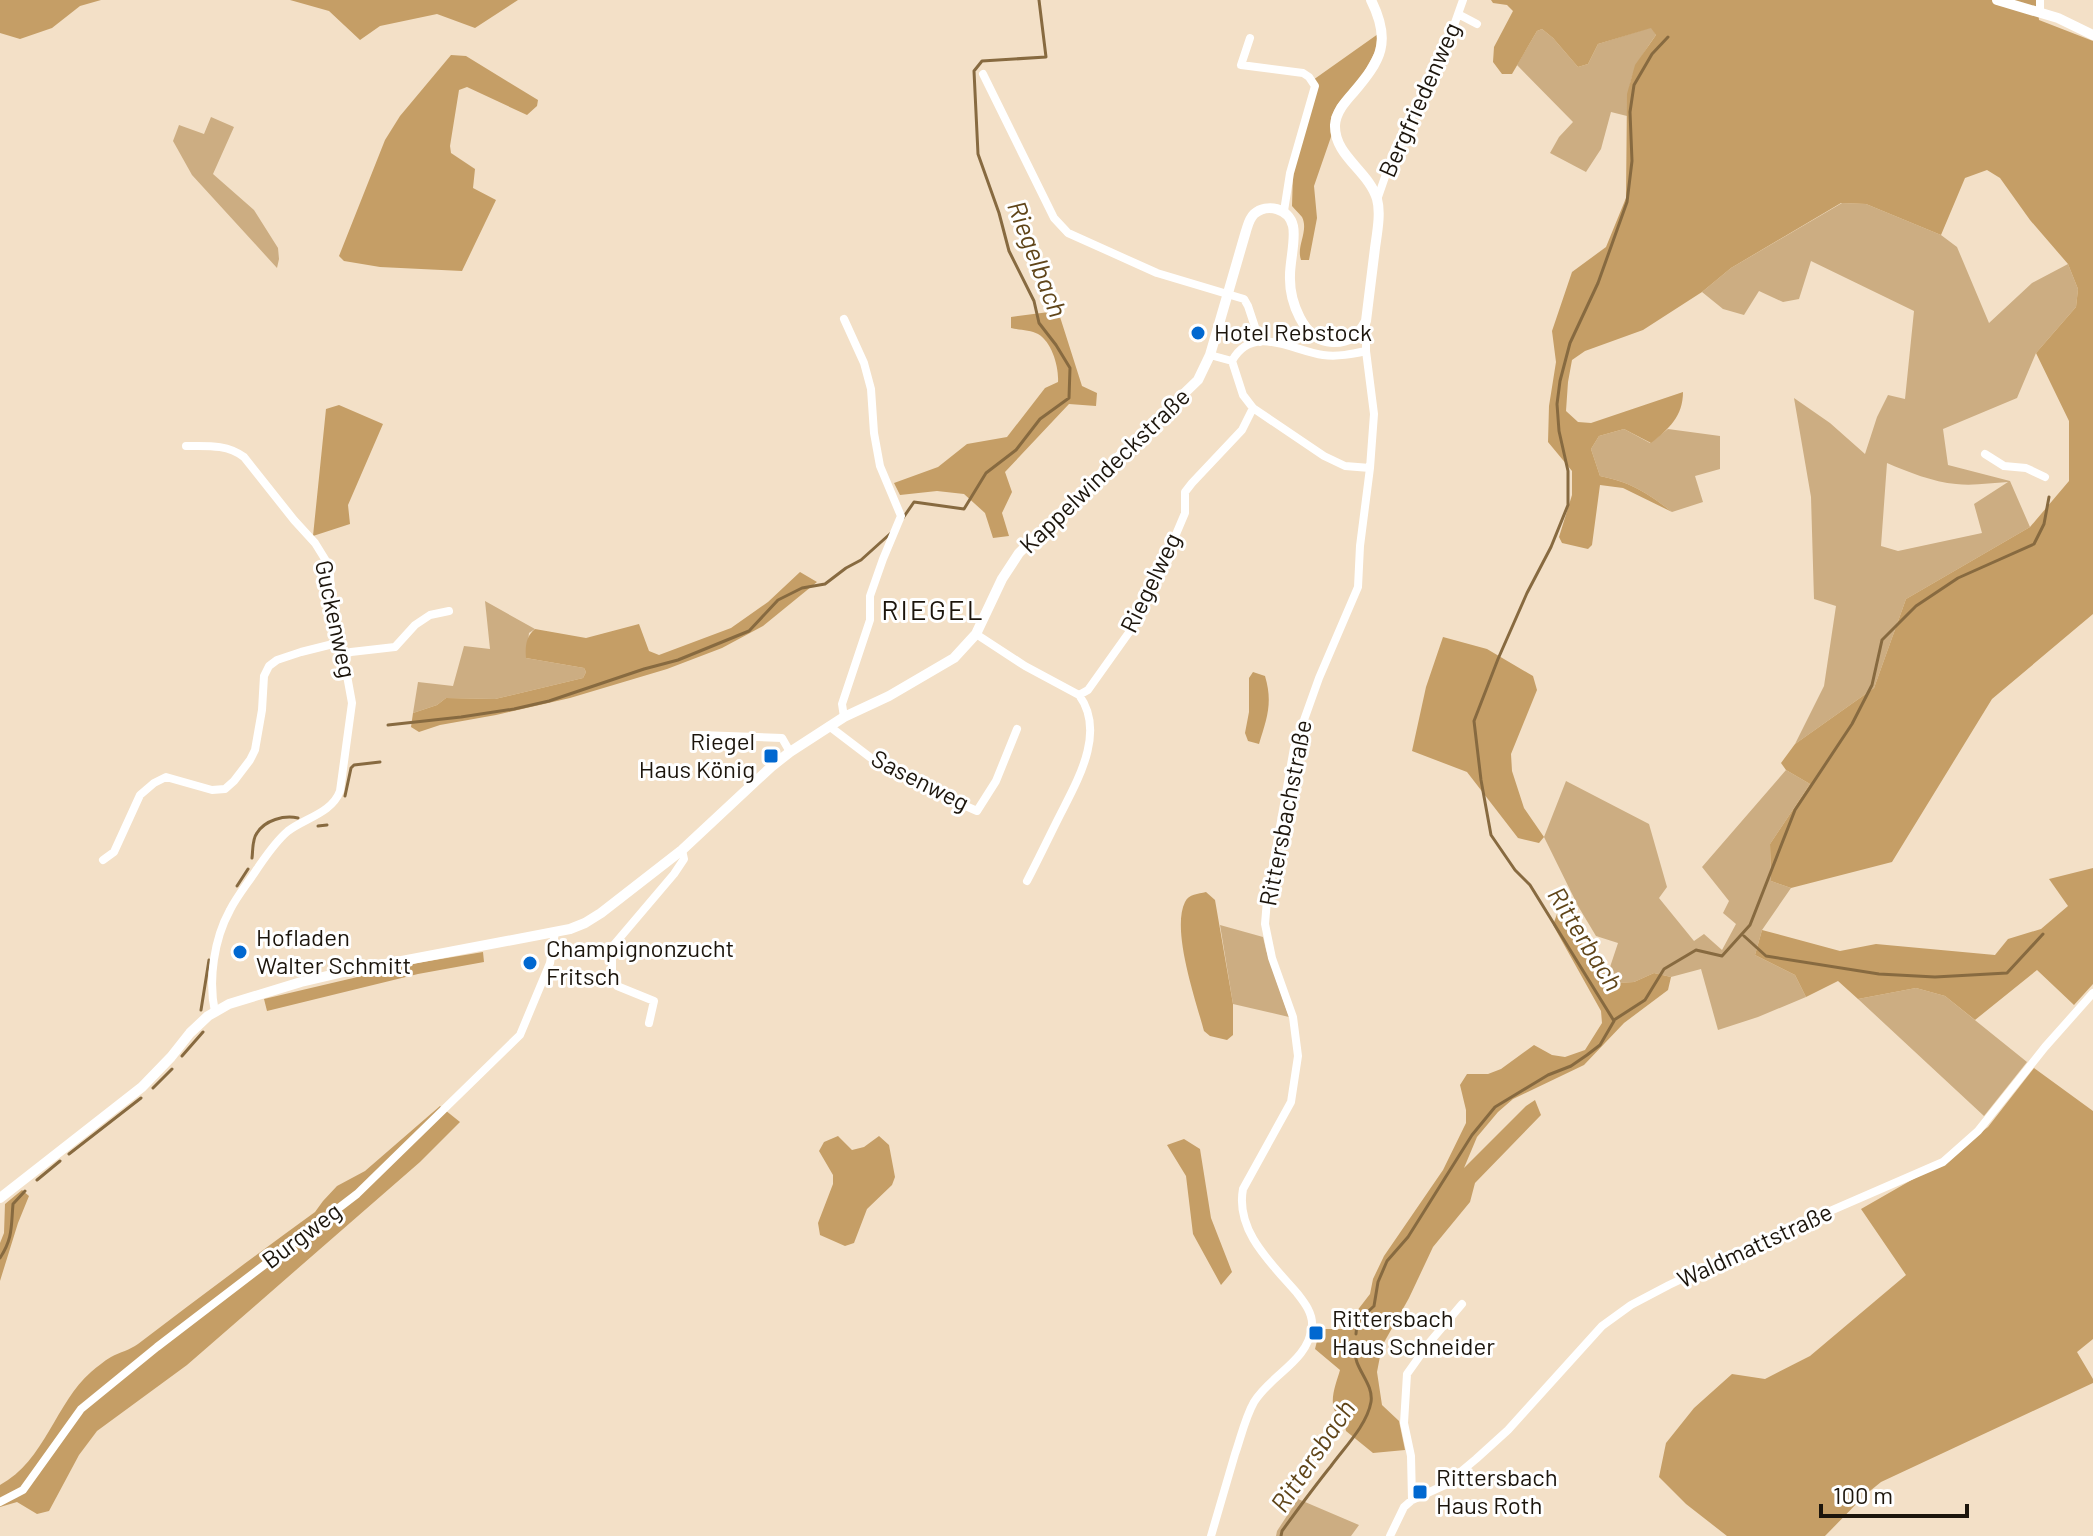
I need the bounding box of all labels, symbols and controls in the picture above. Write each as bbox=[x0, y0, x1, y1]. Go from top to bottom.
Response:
street label: Bergfriedenweg bbox=[1372, 17, 1466, 181]
water label: Riegelbach bbox=[1002, 196, 1075, 321]
place label: Hotel Rebstock bbox=[1214, 317, 1372, 346]
marker: Hotel Rebstock bbox=[1189, 324, 1207, 342]
street label: Kappelwindeckstraße bbox=[1013, 381, 1195, 559]
street label: Riegelweg bbox=[1113, 528, 1186, 637]
street label: Guckenweg bbox=[310, 557, 363, 680]
district label: RIEGEL bbox=[881, 592, 985, 626]
street label: Rittersbachstraße bbox=[1252, 717, 1317, 908]
place label: Riegel Haus König bbox=[639, 726, 755, 783]
street label: Sasenweg bbox=[867, 743, 974, 817]
marker: Riegel Haus König bbox=[762, 747, 780, 765]
water label: Ritterbach bbox=[1542, 881, 1630, 996]
place label: Hofladen Walter Schmitt bbox=[256, 922, 411, 979]
place label: Champignonzucht Fritsch bbox=[546, 933, 734, 990]
marker: Hofladen Walter Schmitt bbox=[231, 943, 249, 961]
marker: Champignonzucht Fritsch bbox=[521, 954, 539, 972]
street label: Burgweg bbox=[256, 1196, 346, 1274]
street label: Waldmattstraße bbox=[1672, 1196, 1836, 1293]
place label: Rittersbach Haus Schneider bbox=[1332, 1303, 1495, 1360]
marker: Rittersbach Haus Schneider bbox=[1307, 1324, 1325, 1342]
water label: Rittersbach bbox=[1263, 1393, 1361, 1517]
place label: Rittersbach Haus Roth bbox=[1436, 1462, 1558, 1519]
scale bar bbox=[1821, 1468, 1967, 1518]
text: 100 m bbox=[1833, 1480, 1893, 1509]
marker: Rittersbach Haus Roth bbox=[1411, 1483, 1429, 1501]

